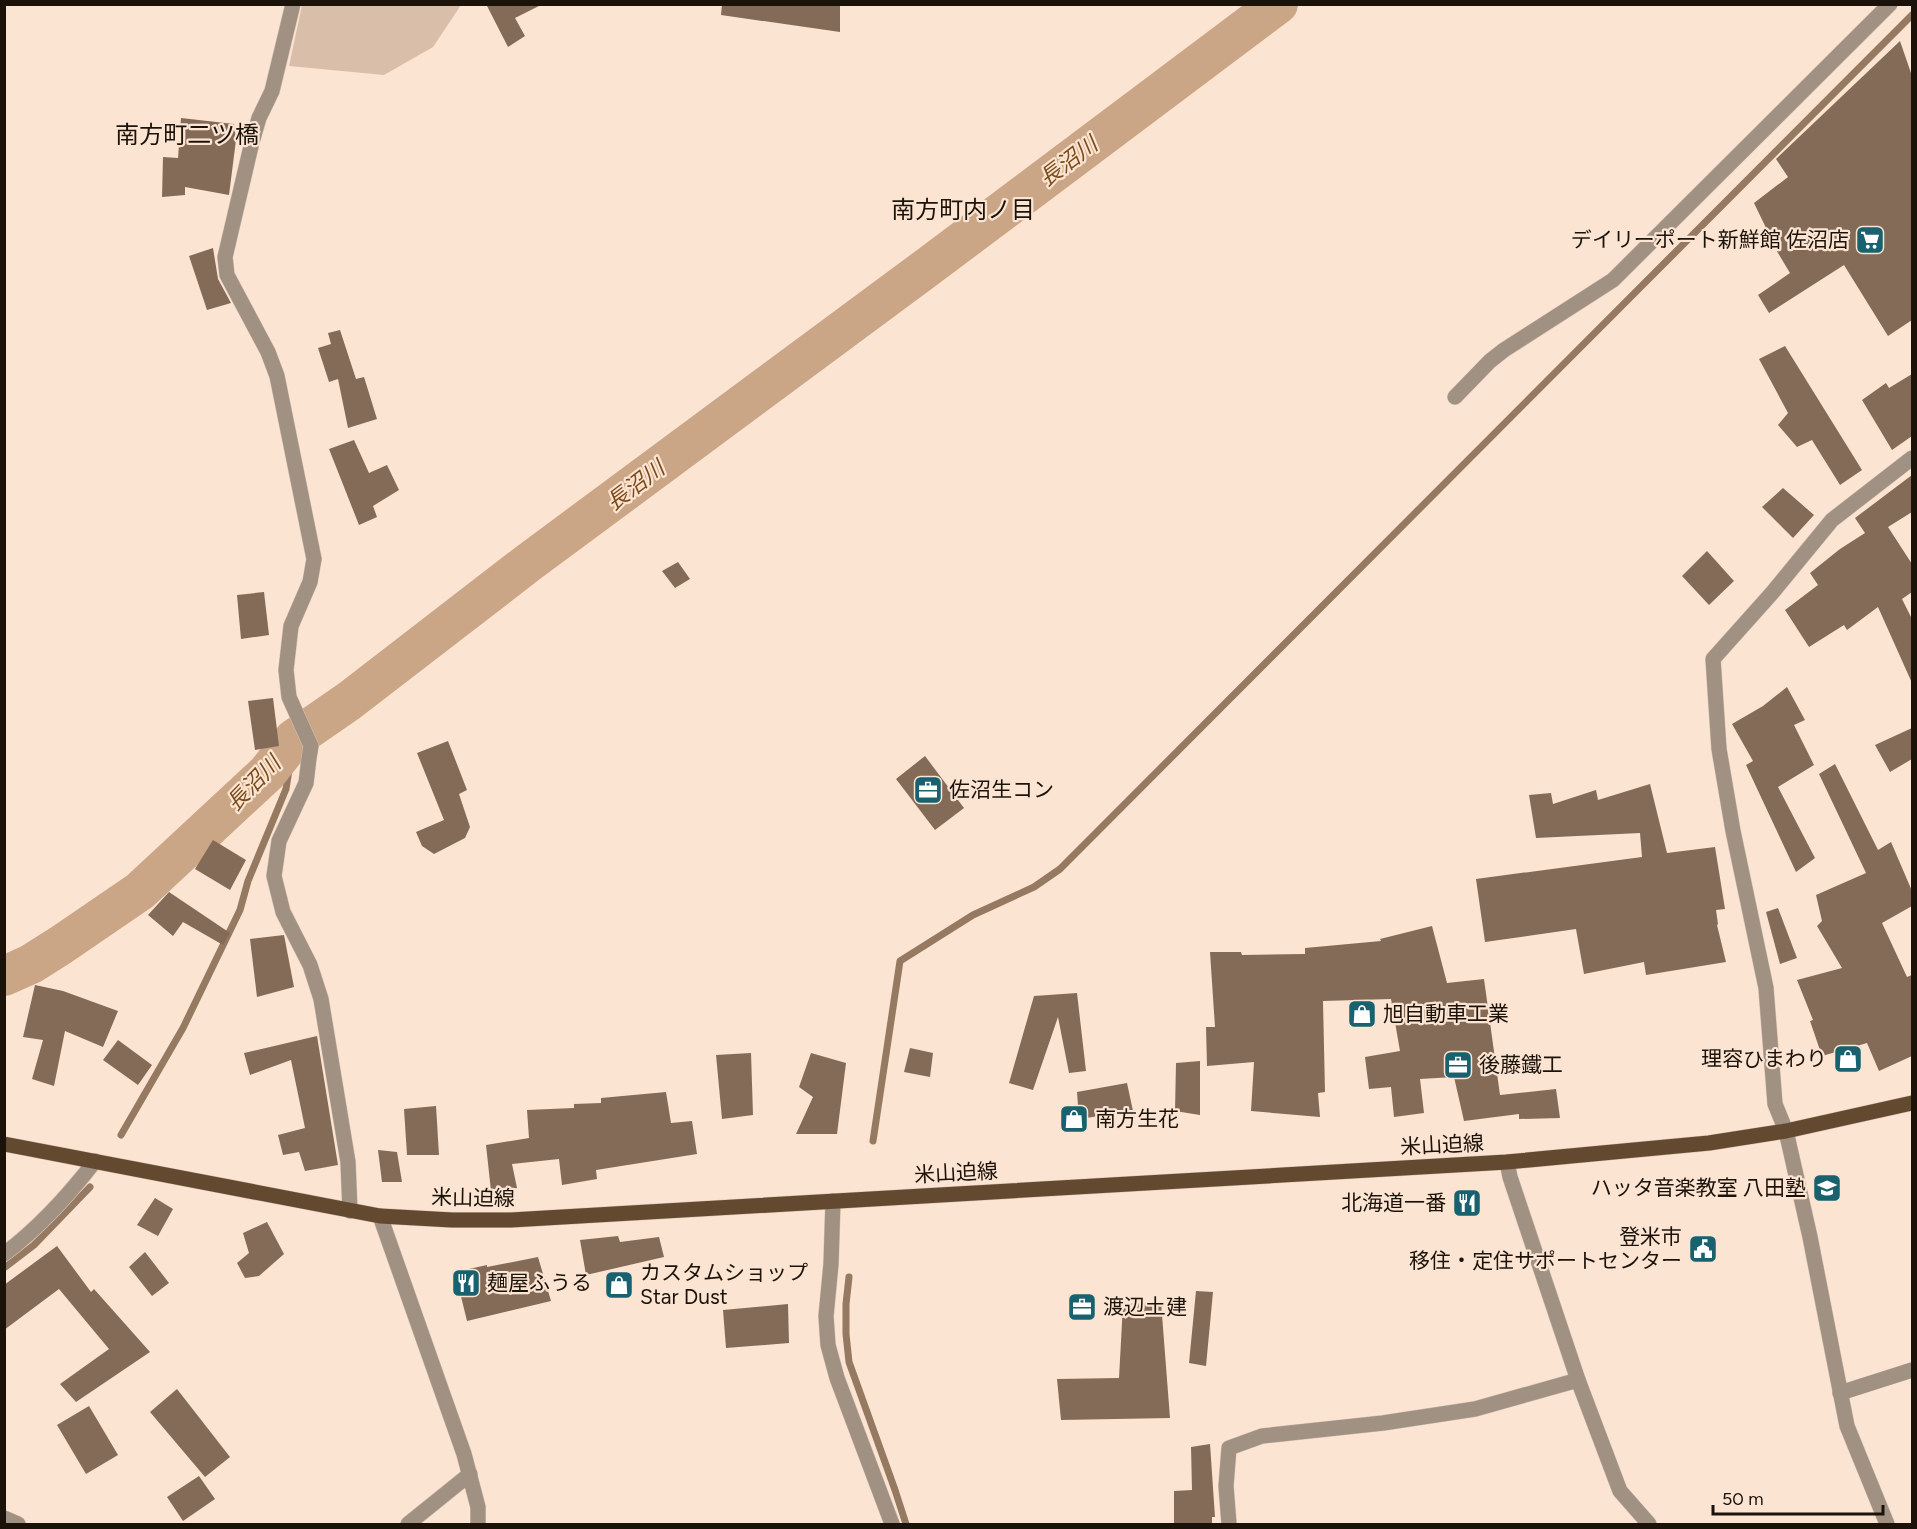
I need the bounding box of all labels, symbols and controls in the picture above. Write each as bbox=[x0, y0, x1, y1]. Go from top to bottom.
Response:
district label: 南方町二ツ橋 bbox=[115, 120, 259, 149]
water label: 長沼川 bbox=[1034, 130, 1104, 192]
district label: 南方町内ノ目 bbox=[891, 195, 1035, 224]
supermarket icon: デイリーポート新鮮館 佐沼店 bbox=[1854, 224, 1886, 256]
place label: デイリーポート新鮮館 佐沼店 bbox=[1571, 227, 1849, 252]
water label: 長沼川 bbox=[601, 454, 671, 516]
water label: 長沼川 bbox=[221, 749, 287, 816]
office icon: 佐沼生コン bbox=[912, 774, 944, 806]
place label: 佐沼生コン bbox=[949, 777, 1054, 802]
shop icon: 旭自動車工業 bbox=[1346, 998, 1378, 1030]
place label: 旭自動車工業 bbox=[1383, 1001, 1509, 1026]
shop icon: 理容ひまわり bbox=[1832, 1043, 1864, 1075]
place label: 理容ひまわり bbox=[1701, 1046, 1827, 1071]
office icon: 後藤鐵工 bbox=[1442, 1049, 1474, 1081]
place label: 後藤鐵工 bbox=[1479, 1052, 1563, 1077]
shop icon: 南方生花 bbox=[1058, 1103, 1090, 1135]
place label: 南方生花 bbox=[1095, 1106, 1179, 1131]
street label: 米山迫線 bbox=[1399, 1130, 1485, 1159]
street label: 米山迫線 bbox=[913, 1158, 999, 1187]
school or university icon: ハッタ音楽教室 八田塾 bbox=[1811, 1172, 1843, 1204]
place label: ハッタ音楽教室 八田塾 bbox=[1591, 1175, 1806, 1200]
street label: 米山迫線 bbox=[431, 1184, 515, 1211]
restaurant icon: 北海道一番 bbox=[1451, 1187, 1483, 1219]
place label: 北海道一番 bbox=[1341, 1190, 1446, 1215]
place label: 登米市 移住・定住サポートセンター bbox=[1409, 1224, 1682, 1273]
public building icon: 登米市 移住・定住サポートセンター bbox=[1687, 1233, 1719, 1265]
place label: カスタムショップ Star Dust bbox=[640, 1260, 808, 1309]
restaurant icon: 麺屋ふうる bbox=[450, 1267, 482, 1299]
shop icon: カスタムショップ Star Dust bbox=[603, 1269, 635, 1301]
place label: 麺屋ふうる bbox=[487, 1270, 592, 1295]
office icon: 渡辺土建 bbox=[1066, 1291, 1098, 1323]
place label: 渡辺土建 bbox=[1103, 1294, 1187, 1319]
scale bar bbox=[1713, 1478, 1882, 1516]
text: 50 m bbox=[1722, 1488, 1764, 1510]

